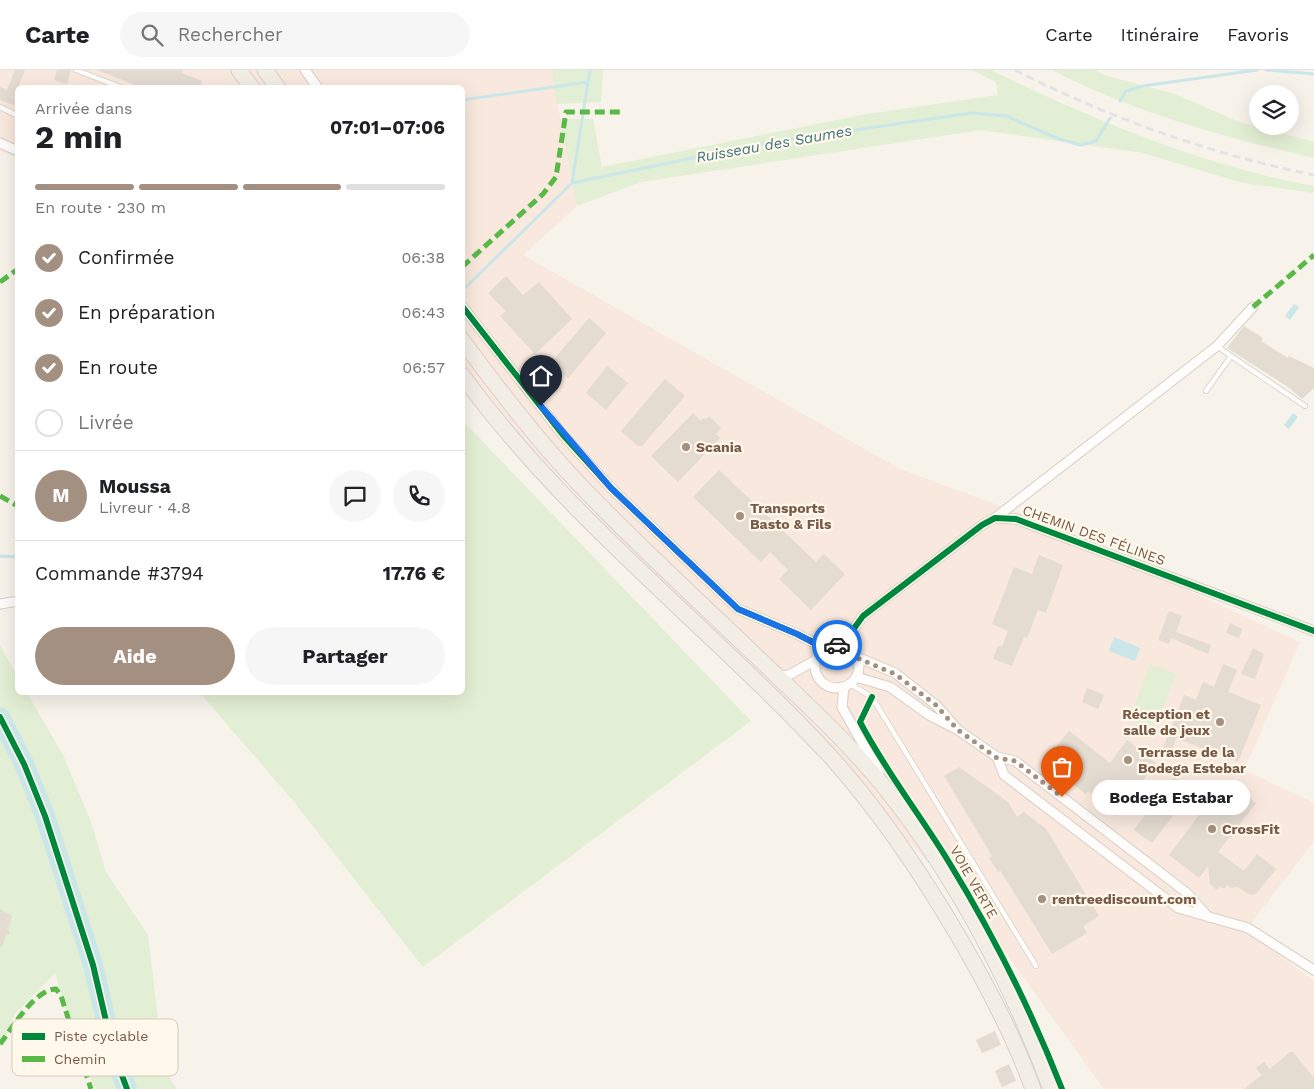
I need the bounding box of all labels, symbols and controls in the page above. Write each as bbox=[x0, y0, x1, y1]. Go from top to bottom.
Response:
search box bbox=[120, 12, 470, 57]
text: Carte bbox=[25, 21, 90, 49]
icon: search bbox=[138, 21, 166, 49]
text: Rechercher bbox=[178, 23, 283, 46]
text: Carte bbox=[1045, 24, 1093, 45]
text: Itinéraire bbox=[1121, 24, 1199, 45]
text: Favoris bbox=[1227, 24, 1289, 45]
map controls bbox=[1249, 85, 1299, 135]
button: layers bbox=[1249, 85, 1299, 135]
text: Arrivée dans bbox=[35, 99, 133, 118]
text: 07:01–07:06 bbox=[330, 116, 445, 139]
text: 2 min bbox=[35, 118, 123, 156]
water label: Ruisseau des Saumes bbox=[695, 121, 854, 167]
text: En route · 230 m bbox=[35, 198, 166, 217]
icon: check bbox=[35, 244, 63, 272]
text: Confirmée bbox=[78, 246, 174, 269]
text: 06:38 bbox=[401, 248, 445, 267]
icon: check bbox=[35, 299, 63, 327]
text: En préparation bbox=[78, 301, 215, 324]
text: 06:43 bbox=[401, 303, 445, 322]
icon: check bbox=[35, 354, 63, 382]
pin bbox=[520, 355, 562, 406]
text: En route bbox=[78, 356, 158, 379]
text: 06:57 bbox=[402, 358, 445, 377]
icon: home bbox=[527, 362, 555, 390]
text: Livrée bbox=[78, 411, 134, 434]
place label: Scania bbox=[696, 439, 743, 455]
marker: Scania bbox=[680, 441, 692, 453]
button: chat bbox=[329, 470, 381, 522]
button: phone bbox=[393, 470, 445, 522]
text: Moussa bbox=[99, 475, 171, 498]
text: M bbox=[52, 484, 70, 507]
text: Livreur · 4.8 bbox=[99, 498, 191, 517]
place label: Transports Basto & Fils bbox=[750, 500, 832, 532]
street label: CHEMIN DES FÉLINES bbox=[1020, 502, 1168, 568]
marker: Transports Basto & Fils bbox=[734, 510, 746, 522]
text: Commande #3794 bbox=[35, 562, 204, 585]
text: 17.76 € bbox=[383, 562, 445, 585]
courier bbox=[812, 620, 862, 670]
button: Aide bbox=[35, 627, 235, 685]
button: Partager bbox=[245, 627, 445, 685]
icon: car bbox=[823, 631, 851, 659]
place label: Réception et salle de jeux bbox=[1122, 706, 1211, 738]
marker: Réception et salle de jeux bbox=[1214, 716, 1226, 728]
place label: Terrasse de la Bodega Estebar bbox=[1138, 744, 1246, 776]
pin bbox=[1041, 746, 1083, 797]
icon: bag bbox=[1048, 753, 1076, 781]
marker: Terrasse de la Bodega Estebar bbox=[1122, 754, 1134, 766]
callout: Bodega Estabar bbox=[1092, 780, 1250, 814]
text: Bodega Estabar bbox=[1109, 788, 1233, 807]
place label: CrossFit bbox=[1222, 821, 1280, 837]
marker: CrossFit bbox=[1206, 823, 1218, 835]
street label: VOIE VERTE bbox=[947, 843, 1001, 921]
place label: rentreediscount.com bbox=[1052, 891, 1196, 907]
marker: rentreediscount.com bbox=[1036, 893, 1048, 905]
legend bbox=[12, 1019, 178, 1076]
text: Piste cyclable bbox=[54, 1028, 148, 1044]
text: Chemin bbox=[54, 1051, 106, 1067]

